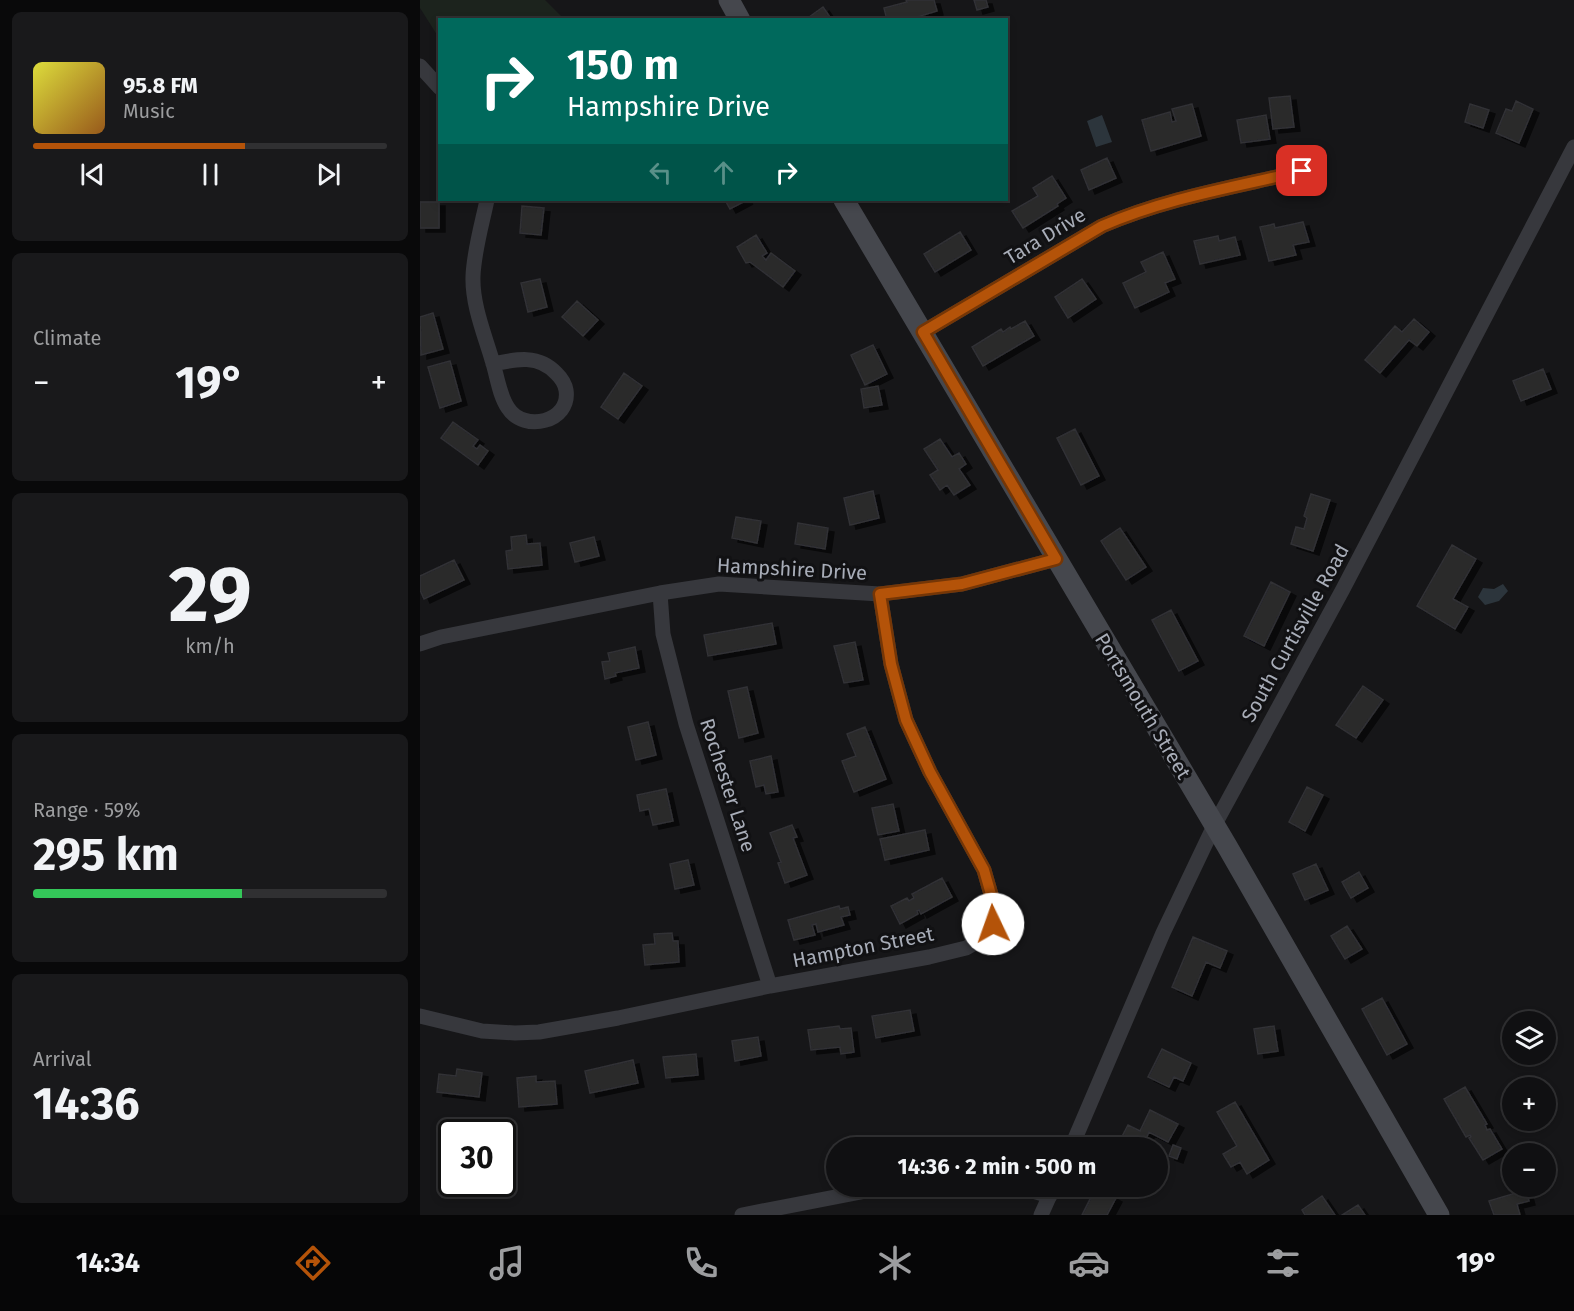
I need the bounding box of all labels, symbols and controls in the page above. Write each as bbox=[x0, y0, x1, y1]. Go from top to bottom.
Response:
text: 150 m bbox=[567, 40, 679, 90]
icon: right bbox=[468, 42, 546, 120]
text: 95.8 FM bbox=[123, 72, 198, 99]
text: Hampshire Drive bbox=[567, 91, 770, 123]
text: Music bbox=[123, 99, 175, 123]
pin bbox=[1276, 145, 1327, 196]
icon: arrive bbox=[1285, 154, 1318, 187]
icon: left bbox=[644, 156, 677, 189]
icon: ahead bbox=[707, 156, 740, 189]
icon: right bbox=[770, 156, 803, 189]
icon: previous bbox=[76, 158, 109, 191]
icon: pause bbox=[194, 158, 227, 191]
icon: next bbox=[312, 158, 345, 191]
street label: Tara Drive bbox=[1000, 202, 1090, 270]
text: Climate bbox=[33, 326, 101, 350]
text: 19° bbox=[175, 356, 245, 410]
text: − bbox=[33, 363, 50, 403]
text: + bbox=[371, 363, 387, 403]
street label: South Curtisville Road bbox=[1236, 540, 1354, 726]
text: 29 bbox=[168, 548, 252, 642]
street label: Hampshire Drive bbox=[716, 553, 868, 585]
street label: Portsmouth Street bbox=[1090, 629, 1196, 784]
text: km/h bbox=[185, 634, 235, 658]
street label: Rochester Lane bbox=[695, 715, 761, 855]
text: Range · 59% bbox=[33, 798, 141, 822]
text: 295 km bbox=[33, 828, 179, 882]
position arrow bbox=[961, 892, 1025, 956]
street label: Hampton Street bbox=[790, 921, 936, 972]
map controls bbox=[1502, 1011, 1556, 1197]
button: layers bbox=[1502, 1011, 1556, 1065]
text: Arrival bbox=[33, 1047, 92, 1071]
text: 14:36 bbox=[33, 1077, 140, 1131]
button: + bbox=[1502, 1077, 1556, 1131]
speed limit sign: 30 bbox=[438, 1119, 516, 1197]
button: − bbox=[1502, 1143, 1556, 1197]
text: 14:36 · 2 min · 500 m bbox=[898, 1153, 1096, 1180]
icon: directions bbox=[292, 1242, 334, 1284]
icon: music bbox=[486, 1242, 528, 1284]
icon: phone bbox=[680, 1242, 722, 1284]
icon: climate bbox=[874, 1242, 916, 1284]
icon: car bbox=[1068, 1242, 1110, 1284]
icon: filters bbox=[1262, 1242, 1304, 1284]
text: 14:34 bbox=[76, 1247, 140, 1279]
text: 19° bbox=[1456, 1247, 1498, 1279]

